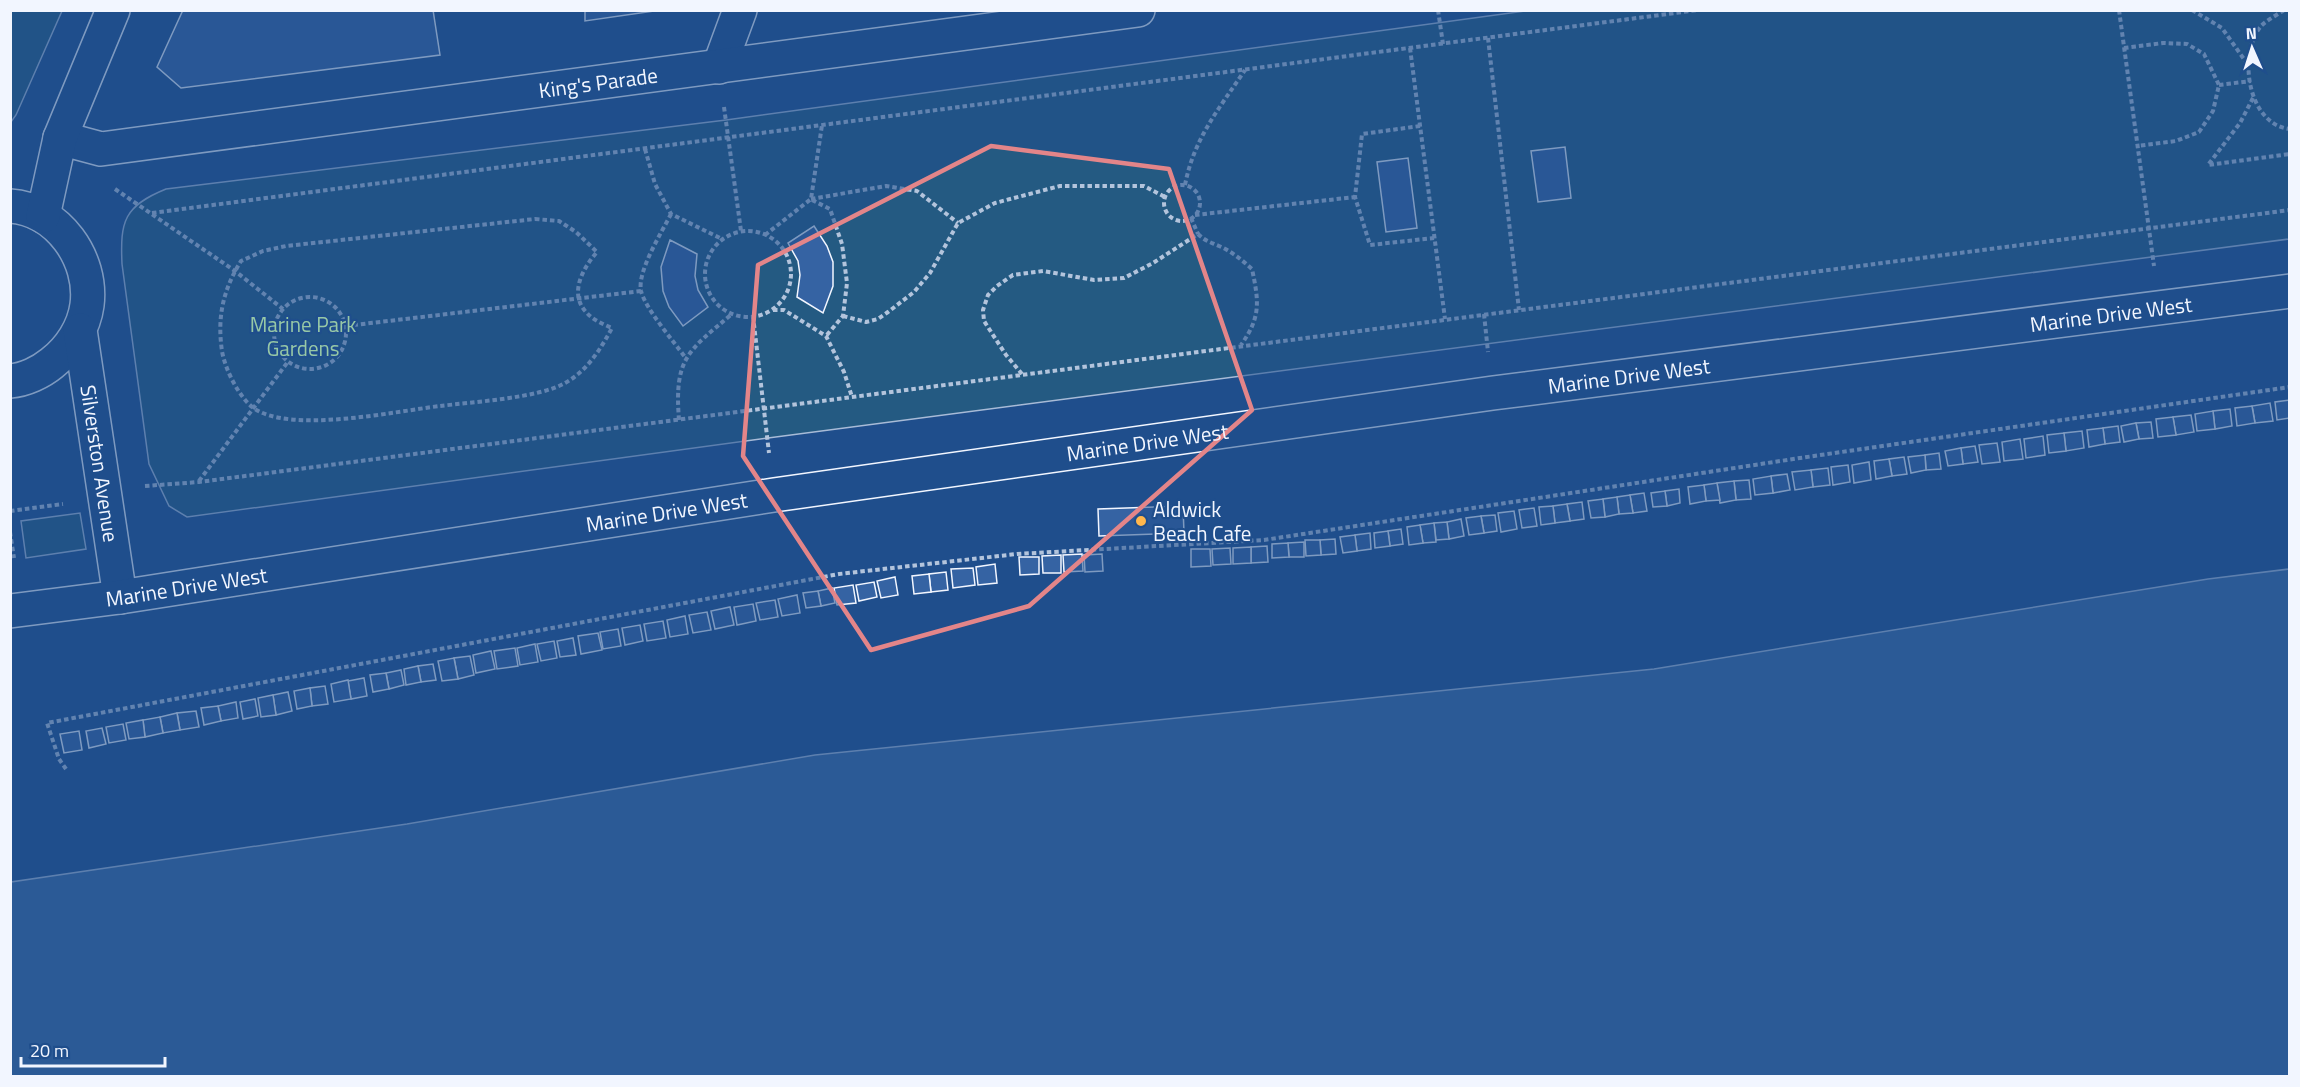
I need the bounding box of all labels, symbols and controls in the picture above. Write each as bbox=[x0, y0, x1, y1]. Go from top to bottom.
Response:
north arrow bbox=[2222, 18, 2282, 78]
text: N bbox=[2245, 21, 2257, 45]
street label: King's Parade bbox=[537, 59, 660, 106]
street label: Marine Drive West bbox=[2028, 288, 2195, 340]
park label: Marine Park Gardens bbox=[250, 308, 356, 364]
street label: Marine Drive West bbox=[1546, 349, 1712, 402]
street label: Silverston Avenue bbox=[72, 383, 128, 544]
street label: Marine Drive West bbox=[1064, 415, 1231, 469]
street label: Marine Drive West bbox=[583, 483, 750, 540]
place label: Aldwick Beach Cafe bbox=[1153, 493, 1251, 549]
marker: Aldwick Beach Cafe bbox=[1134, 514, 1148, 528]
street label: Marine Drive West bbox=[104, 558, 270, 615]
scale bar bbox=[21, 1030, 165, 1068]
text: 20 m bbox=[30, 1037, 69, 1064]

